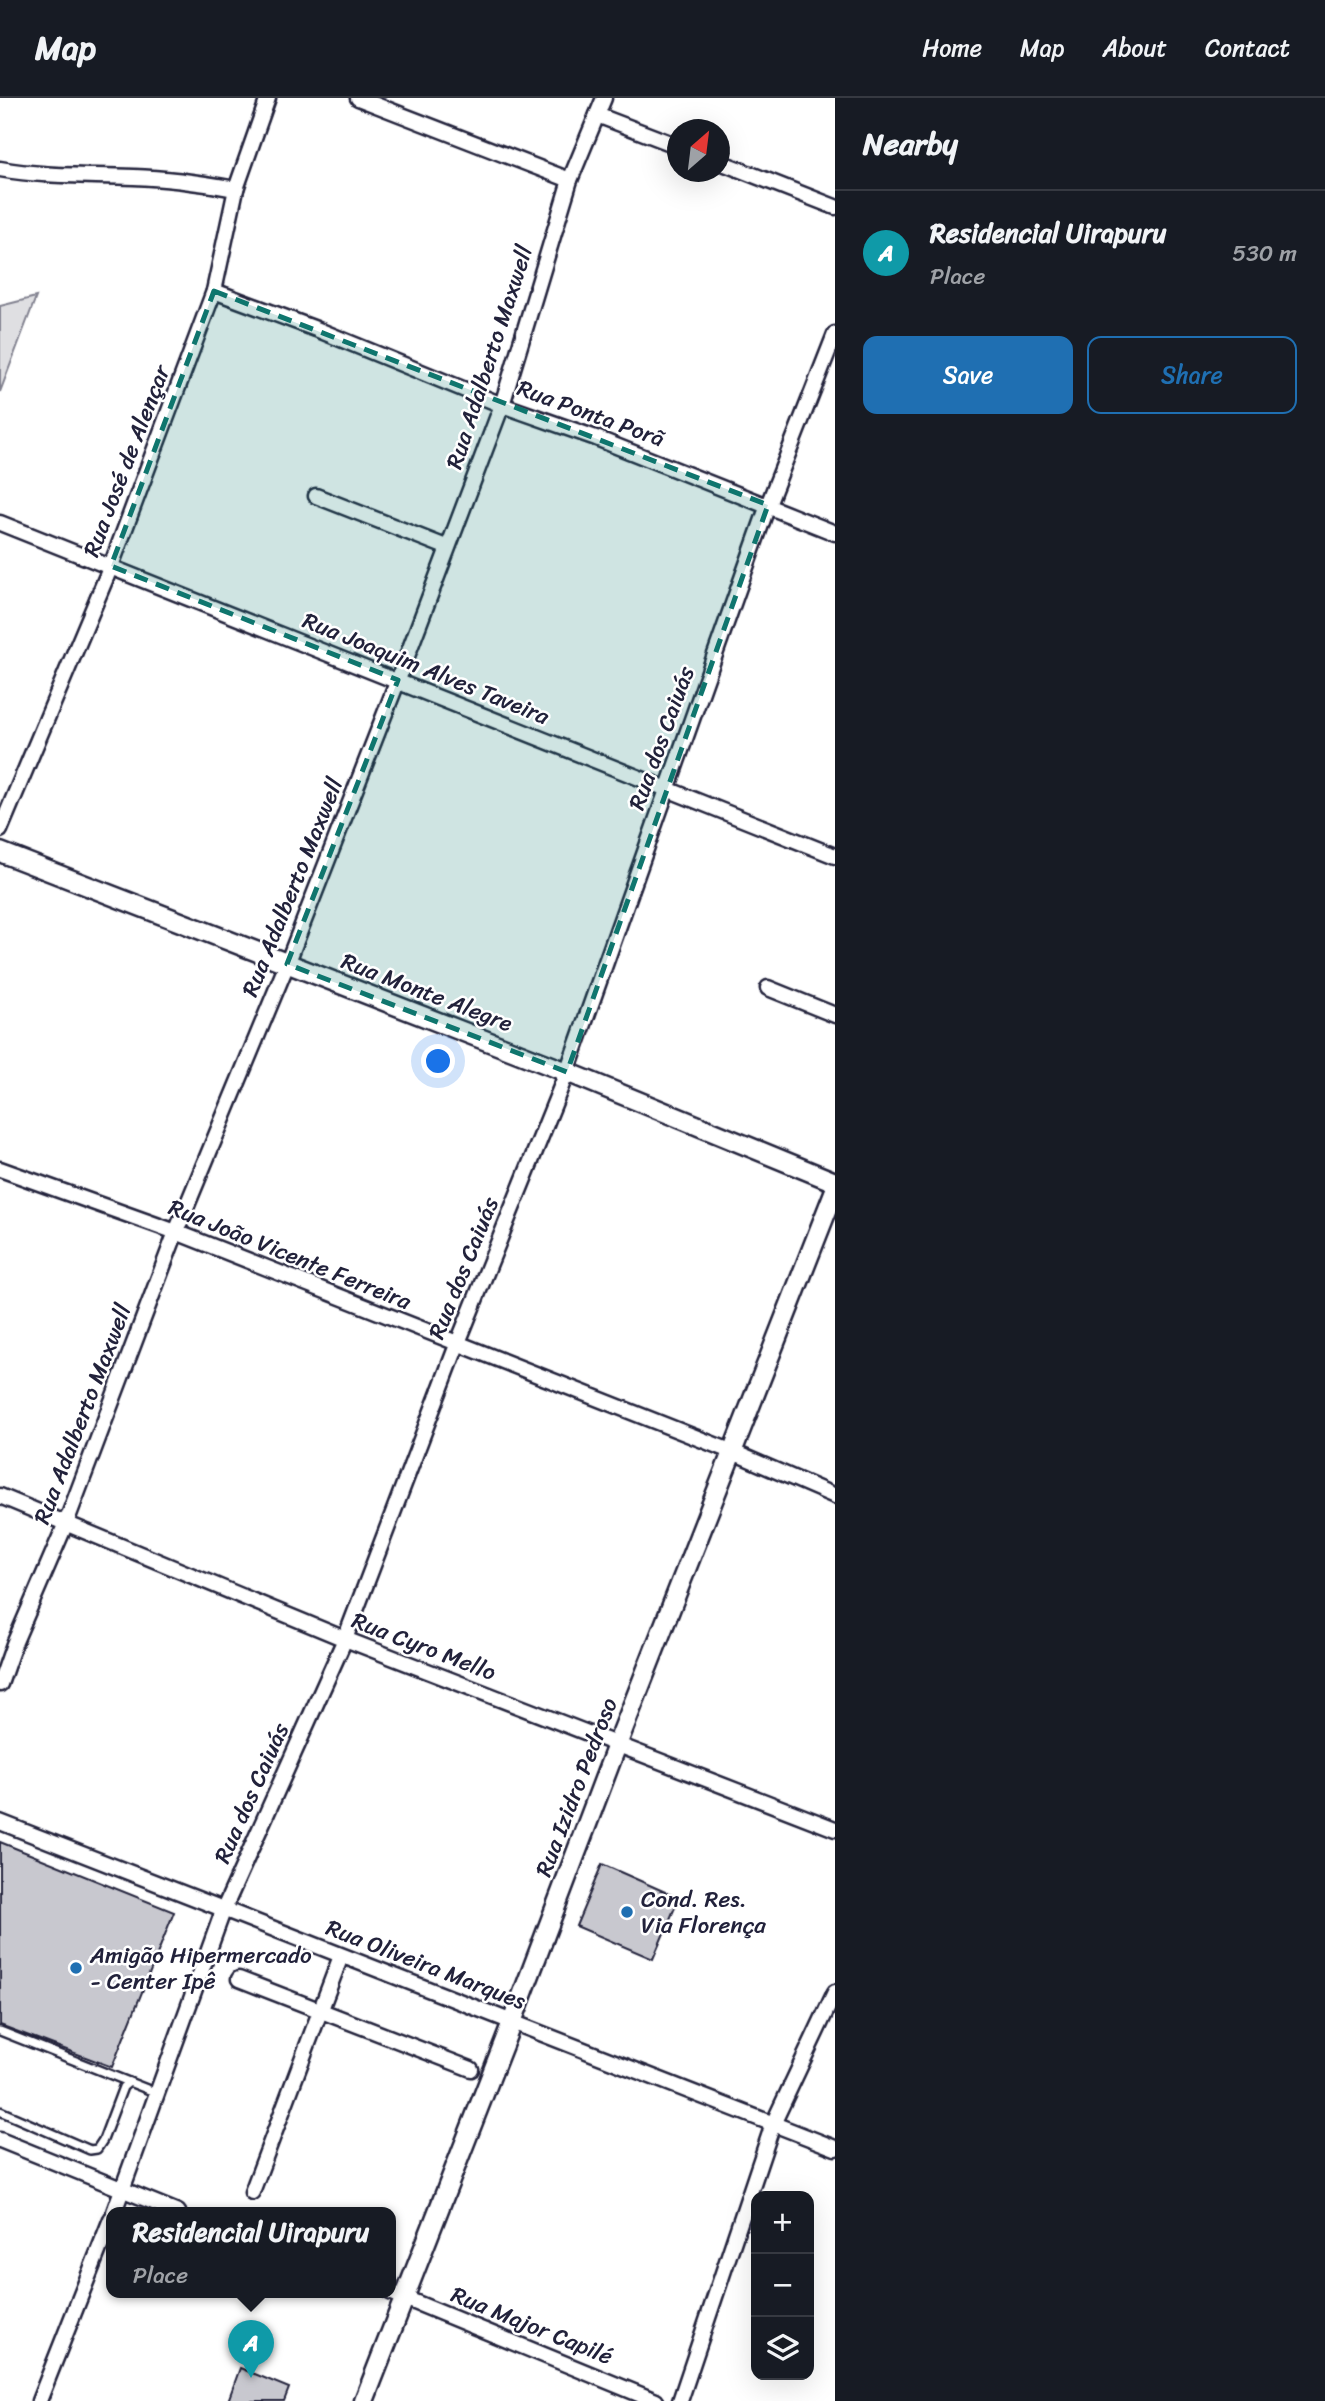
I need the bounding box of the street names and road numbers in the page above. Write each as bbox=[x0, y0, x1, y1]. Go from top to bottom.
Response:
street label: Rua Adalberto Maxwell bbox=[434, 239, 545, 474]
street label: Rua José de Alençar bbox=[71, 358, 182, 563]
street label: Rua Ponta Porã bbox=[511, 368, 671, 459]
street label: Rua Joaquim Alves Taveira bbox=[296, 600, 556, 737]
street label: Rua dos Caiuás bbox=[616, 660, 707, 816]
street label: Rua Adalberto Maxwell bbox=[230, 771, 355, 1003]
street label: Rua Monte Alegre bbox=[335, 941, 519, 1044]
street label: Rua João Vicente Ferreira bbox=[162, 1187, 418, 1322]
street label: Rua dos Caiuás bbox=[416, 1190, 511, 1346]
street label: Rua Adalberto Maxwell bbox=[22, 1298, 144, 1530]
street label: Rua Cyro Mello bbox=[345, 1600, 502, 1693]
street label: Rua Izidro Pedroso bbox=[523, 1691, 630, 1883]
street label: Rua dos Caiuás bbox=[202, 1716, 301, 1870]
street label: Rua Oliveira Marques bbox=[320, 1907, 532, 2022]
street label: Rua Major Capilé bbox=[445, 2274, 619, 2377]

